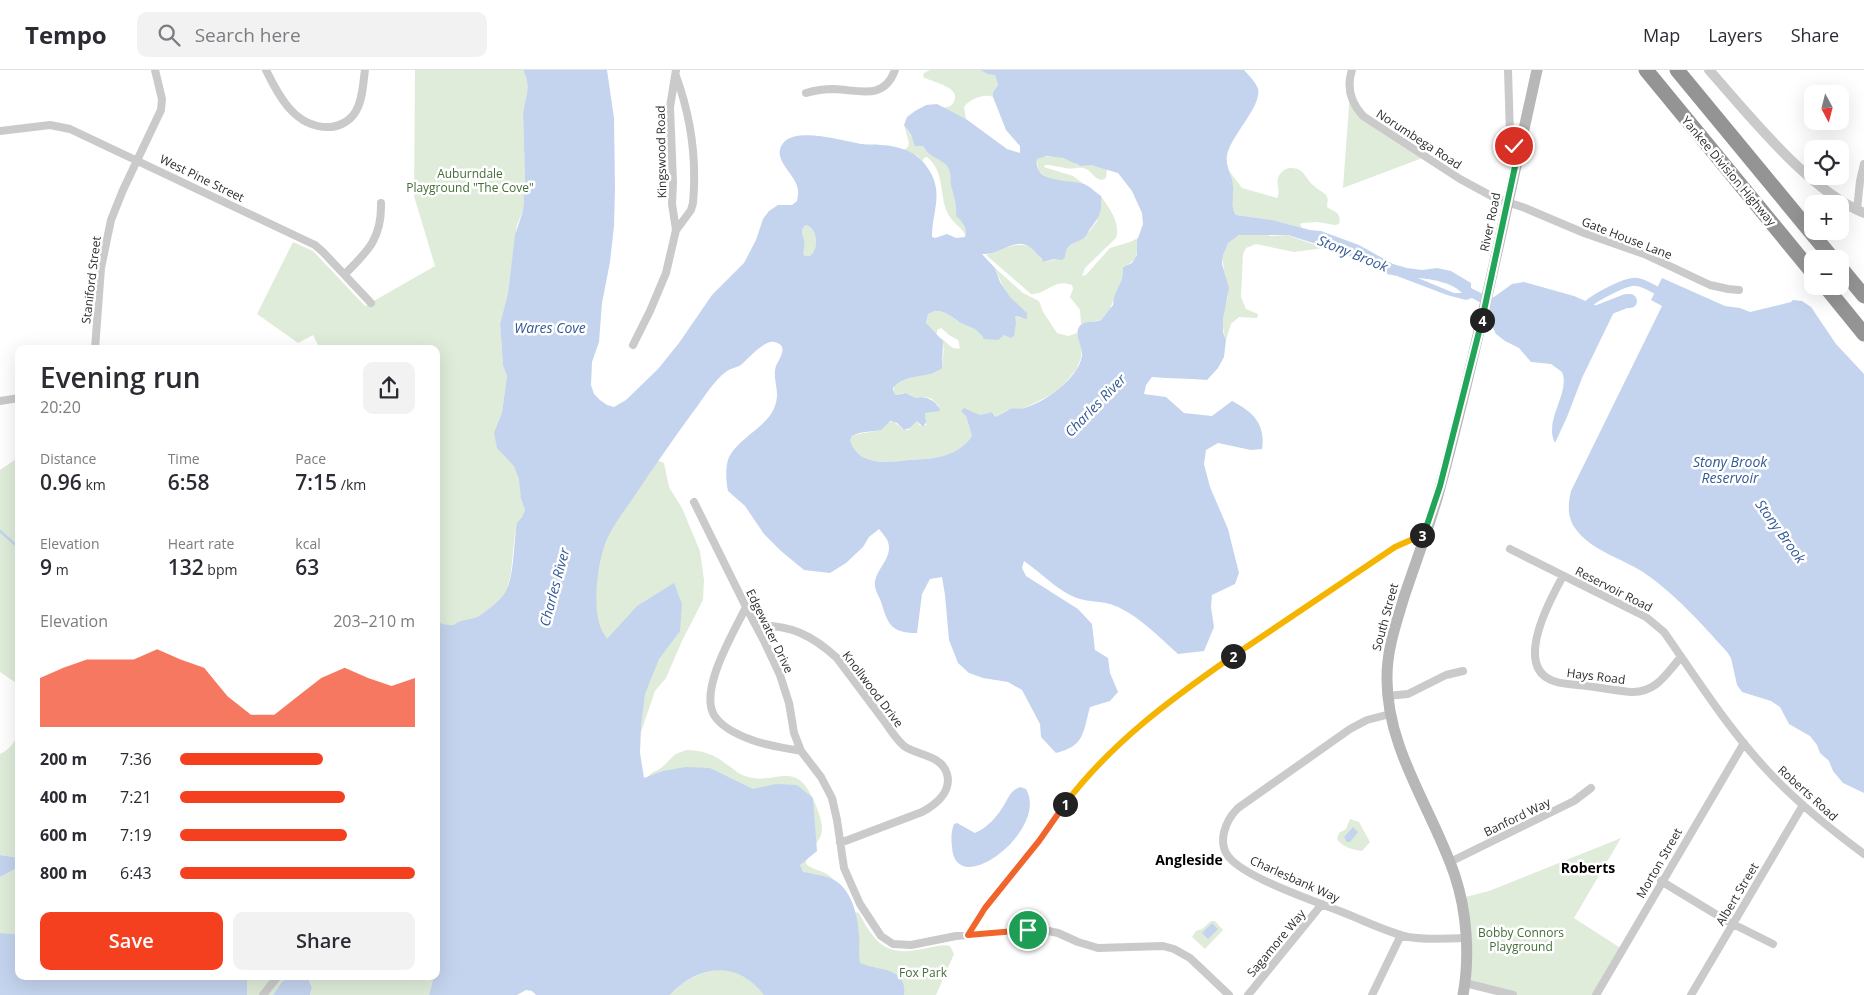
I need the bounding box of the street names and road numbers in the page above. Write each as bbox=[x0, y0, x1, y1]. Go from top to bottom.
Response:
street label: Kingswood Road bbox=[652, 105, 670, 199]
street label: Norumbega Road bbox=[1373, 105, 1465, 173]
street label: Yankee Division Highway bbox=[1678, 112, 1781, 230]
street label: West Pine Street bbox=[157, 150, 247, 206]
street label: River Road bbox=[1475, 191, 1505, 253]
street label: Gate House Lane bbox=[1579, 213, 1675, 263]
street label: Staniford Street bbox=[77, 235, 105, 325]
street label: Reservoir Road bbox=[1573, 562, 1655, 616]
street label: South Street bbox=[1368, 581, 1402, 653]
street label: Edgewater Drive bbox=[742, 586, 798, 676]
street label: Knollwood Drive bbox=[839, 647, 907, 731]
street label: Hays Road bbox=[1566, 664, 1626, 688]
street label: Roberts Road bbox=[1774, 761, 1842, 825]
street label: Banford Way bbox=[1481, 793, 1554, 840]
street label: Morton Street bbox=[1632, 825, 1686, 901]
street label: Charlesbank Way bbox=[1247, 852, 1343, 907]
street label: Albert Street bbox=[1712, 859, 1762, 929]
street label: Sagamore Way bbox=[1243, 905, 1310, 980]

